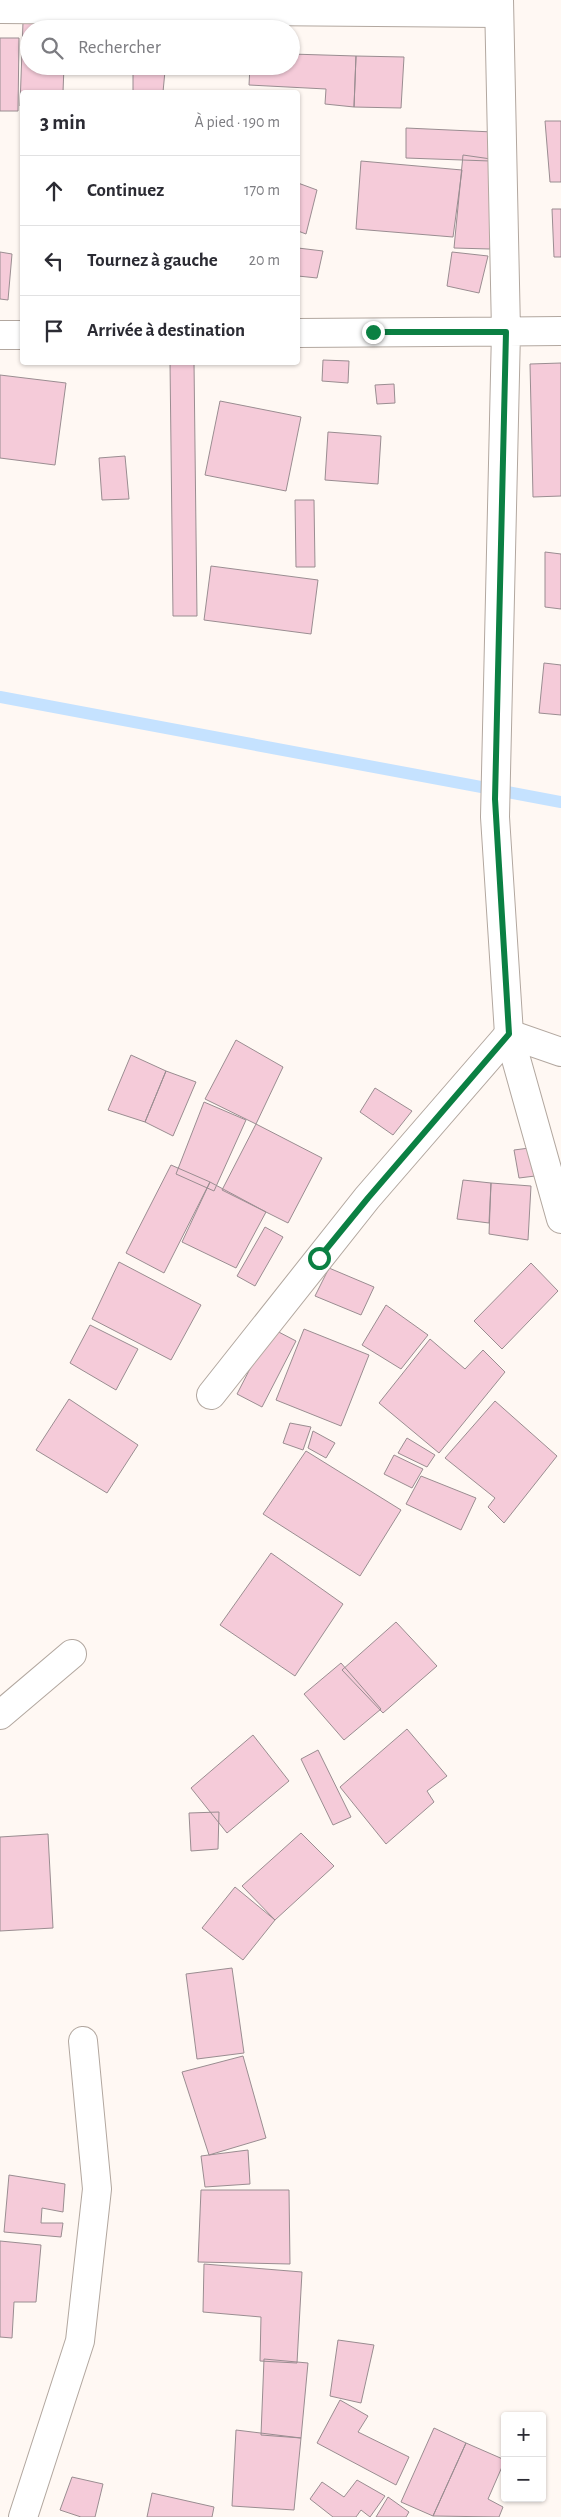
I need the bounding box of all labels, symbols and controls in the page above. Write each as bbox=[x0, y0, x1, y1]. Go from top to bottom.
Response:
search box bbox=[20, 20, 300, 75]
icon: search bbox=[38, 34, 66, 62]
text: Rechercher bbox=[78, 38, 161, 57]
text: 3 min bbox=[40, 112, 86, 133]
text: À pied · 190 m bbox=[195, 114, 280, 130]
icon: ahead bbox=[40, 177, 68, 205]
text: Continuez bbox=[87, 181, 164, 200]
text: 170 m bbox=[244, 182, 280, 198]
icon: left bbox=[40, 247, 68, 275]
text: Tournez à gauche bbox=[87, 251, 218, 270]
text: 20 m bbox=[249, 252, 280, 268]
icon: arrive bbox=[40, 317, 68, 345]
text: Arrivée à destination bbox=[87, 321, 245, 340]
route end bbox=[362, 321, 385, 344]
route start bbox=[308, 1247, 331, 1270]
map controls bbox=[501, 2412, 546, 2502]
button: + bbox=[501, 2412, 546, 2457]
button: − bbox=[501, 2457, 546, 2502]

